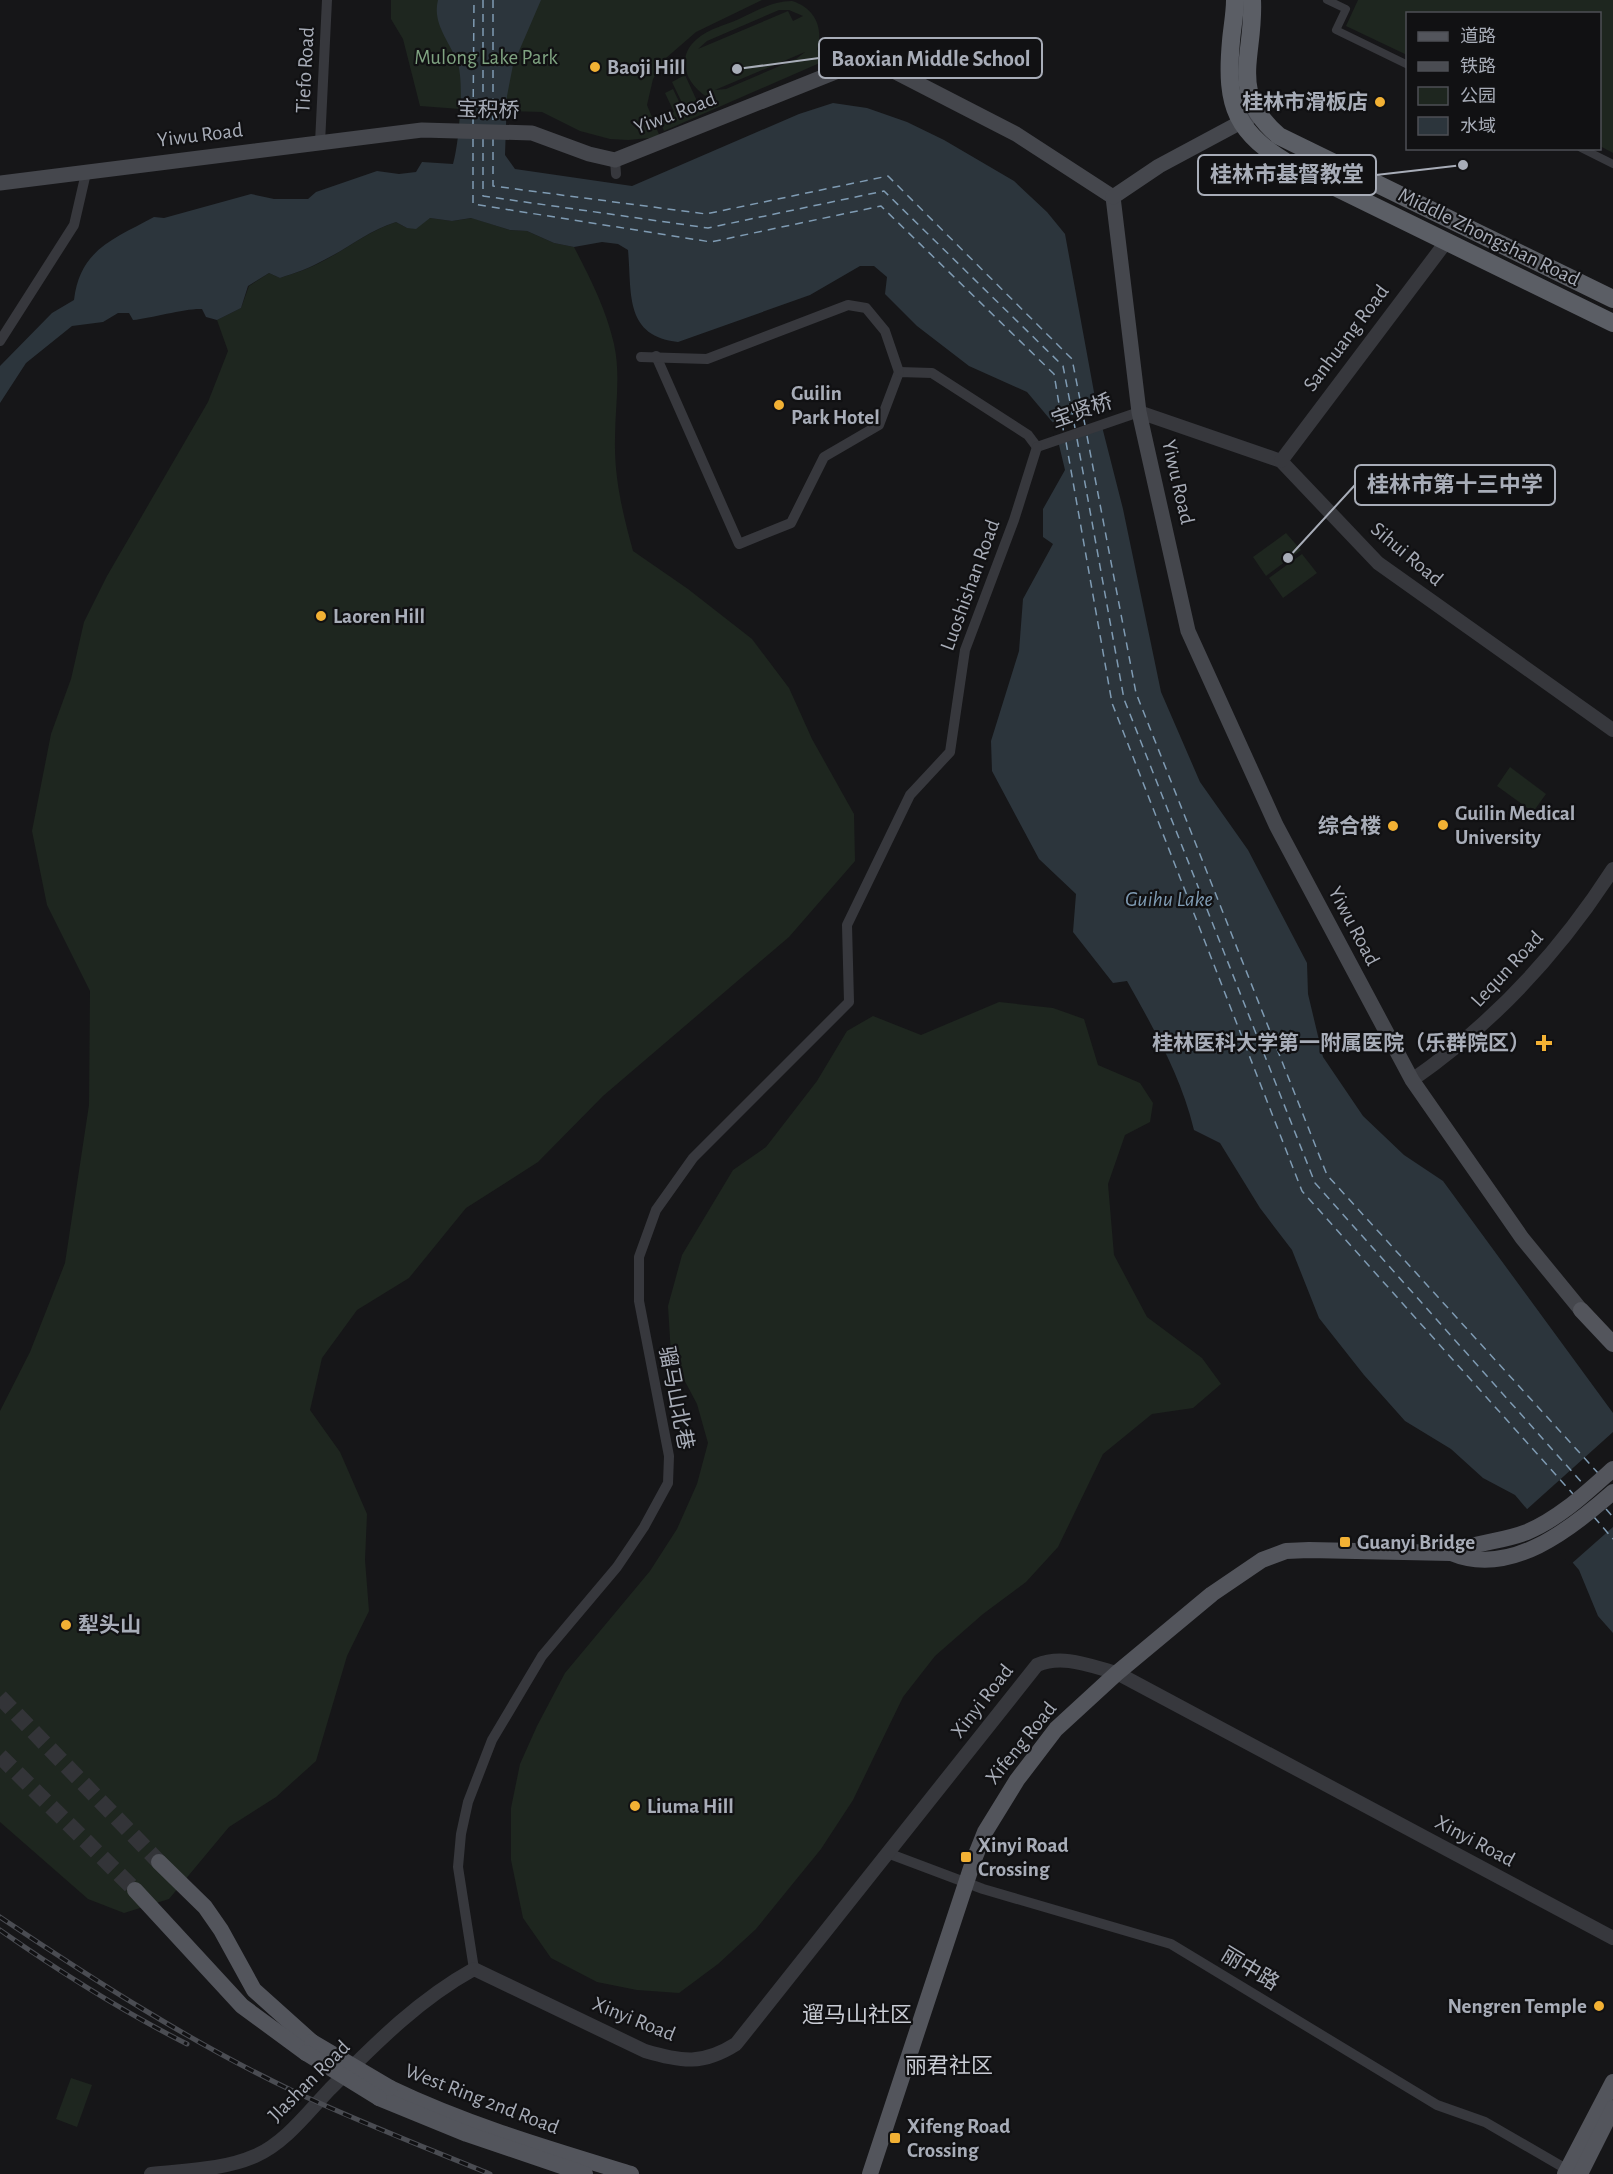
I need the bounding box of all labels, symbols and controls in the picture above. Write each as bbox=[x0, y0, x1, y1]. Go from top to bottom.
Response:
legend bbox=[1406, 12, 1601, 150]
street label: Tiefo Road bbox=[292, 26, 318, 114]
text: 道路 bbox=[1460, 26, 1496, 46]
callout: Baoxian Middle School bbox=[819, 38, 1042, 78]
park label: Mulong Lake Park bbox=[414, 47, 558, 68]
text: Baoxian Middle School bbox=[831, 48, 1031, 70]
text: 铁路 bbox=[1460, 56, 1496, 76]
place label: Baoji Hill bbox=[607, 57, 685, 78]
marker: Baoji Hill bbox=[588, 60, 602, 74]
text: 公园 bbox=[1460, 87, 1496, 106]
street label: Yiwu Road bbox=[631, 88, 719, 138]
place label: 桂林市滑板店 bbox=[1242, 91, 1368, 113]
marker: 桂林市滑板店 bbox=[1373, 95, 1387, 109]
street label: 宝积桥 bbox=[456, 97, 520, 122]
text: 水域 bbox=[1460, 117, 1496, 136]
street label: Yiwu Road bbox=[156, 119, 244, 151]
callout: 桂林市基督教堂 bbox=[1198, 155, 1376, 195]
text: 桂林市基督教堂 bbox=[1210, 163, 1364, 186]
street label: Middle Zhongshan Road bbox=[1395, 184, 1583, 290]
street label: Sanhuang Road bbox=[1299, 281, 1393, 395]
place label: Guilin Park Hotel bbox=[791, 383, 880, 428]
street label: 宝贤桥 bbox=[1048, 390, 1115, 431]
marker: Guilin Park Hotel bbox=[772, 398, 786, 412]
street label: Yiwu Road bbox=[1158, 438, 1198, 526]
callout: 桂林市第十三中学 bbox=[1355, 465, 1555, 505]
text: 桂林市第十三中学 bbox=[1367, 473, 1543, 496]
street label: Luoshishan Road bbox=[937, 517, 1003, 653]
street label: Sihui Road bbox=[1367, 518, 1447, 590]
place label: Laoren Hill bbox=[333, 606, 425, 627]
marker: Laoren Hill bbox=[314, 609, 328, 623]
place label: Guilin Medical University bbox=[1455, 803, 1575, 848]
place label: 综合楼 bbox=[1318, 815, 1381, 837]
marker: Guilin Medical University bbox=[1436, 818, 1450, 832]
marker: 综合楼 bbox=[1386, 819, 1400, 833]
street label: Yiwu Road bbox=[1325, 883, 1384, 969]
water label: Guihu Lake bbox=[1125, 888, 1213, 910]
street label: Lequn Road bbox=[1467, 927, 1547, 1011]
place label: 桂林医科大学第一附属医院（乐群院区） bbox=[1152, 1031, 1530, 1054]
marker: 桂林医科大学第一附属医院（乐群院区） bbox=[1535, 1034, 1553, 1052]
street label: 骝马山北巷 bbox=[656, 1344, 697, 1452]
place label: Guanyi Bridge bbox=[1357, 1532, 1475, 1553]
marker: Guanyi Bridge bbox=[1338, 1535, 1352, 1549]
place label: 犁头山 bbox=[78, 1614, 141, 1636]
marker: 犁头山 bbox=[59, 1618, 73, 1632]
street label: Xinyi Road bbox=[947, 1660, 1017, 1742]
street label: Xifeng Road bbox=[982, 1698, 1061, 1788]
place label: Liuma Hill bbox=[647, 1796, 734, 1817]
marker: Liuma Hill bbox=[628, 1799, 642, 1813]
street label: Xinyi Road bbox=[1432, 1811, 1519, 1871]
place label: Xinyi Road Crossing bbox=[978, 1835, 1069, 1880]
marker: Xinyi Road Crossing bbox=[959, 1850, 973, 1864]
street label: 丽中路 bbox=[1218, 1943, 1283, 1994]
street label: Xinyi Road bbox=[590, 1993, 679, 2045]
place label: Nengren Temple bbox=[1447, 1996, 1587, 2017]
marker: Nengren Temple bbox=[1592, 1999, 1606, 2013]
district label: 遛马山社区 bbox=[802, 2003, 912, 2026]
street label: JIashan Road bbox=[264, 2036, 354, 2126]
district label: 丽君社区 bbox=[905, 2054, 993, 2077]
street label: West Ring 2nd Road bbox=[402, 2060, 562, 2138]
place label: Xifeng Road Crossing bbox=[907, 2116, 1010, 2161]
marker: Xifeng Road Crossing bbox=[888, 2131, 902, 2145]

